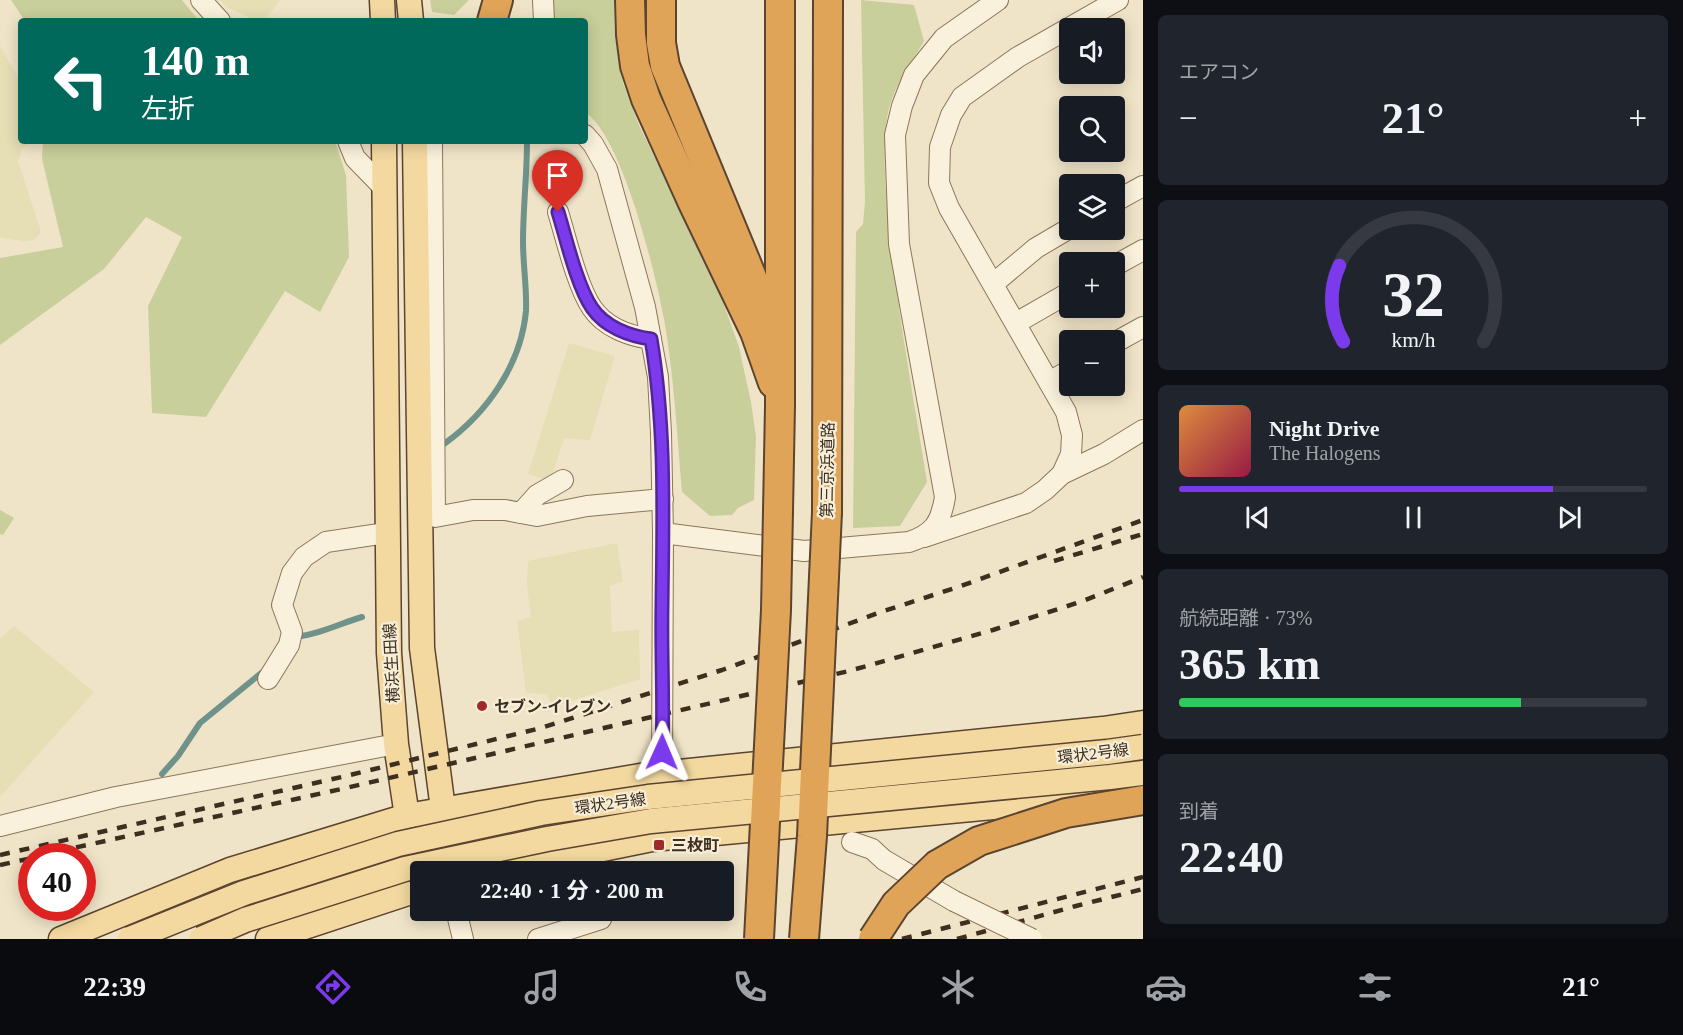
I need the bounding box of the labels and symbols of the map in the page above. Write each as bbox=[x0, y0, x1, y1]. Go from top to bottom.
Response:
pin bbox=[532, 150, 583, 212]
street label: 第三京浜道路 bbox=[818, 422, 837, 518]
street label: 横浜生田線 bbox=[381, 623, 402, 703]
place label: セブン-イレブン bbox=[494, 698, 611, 715]
marker: セブン-イレブン bbox=[475, 699, 489, 713]
position arrow bbox=[630, 720, 694, 784]
street label: 環状2号線 bbox=[1056, 741, 1130, 766]
street label: 環状2号線 bbox=[573, 790, 647, 817]
place label: 三枚町 bbox=[671, 837, 719, 854]
marker: 三枚町 bbox=[652, 838, 666, 852]
speed limit sign: 40 bbox=[18, 843, 96, 921]

